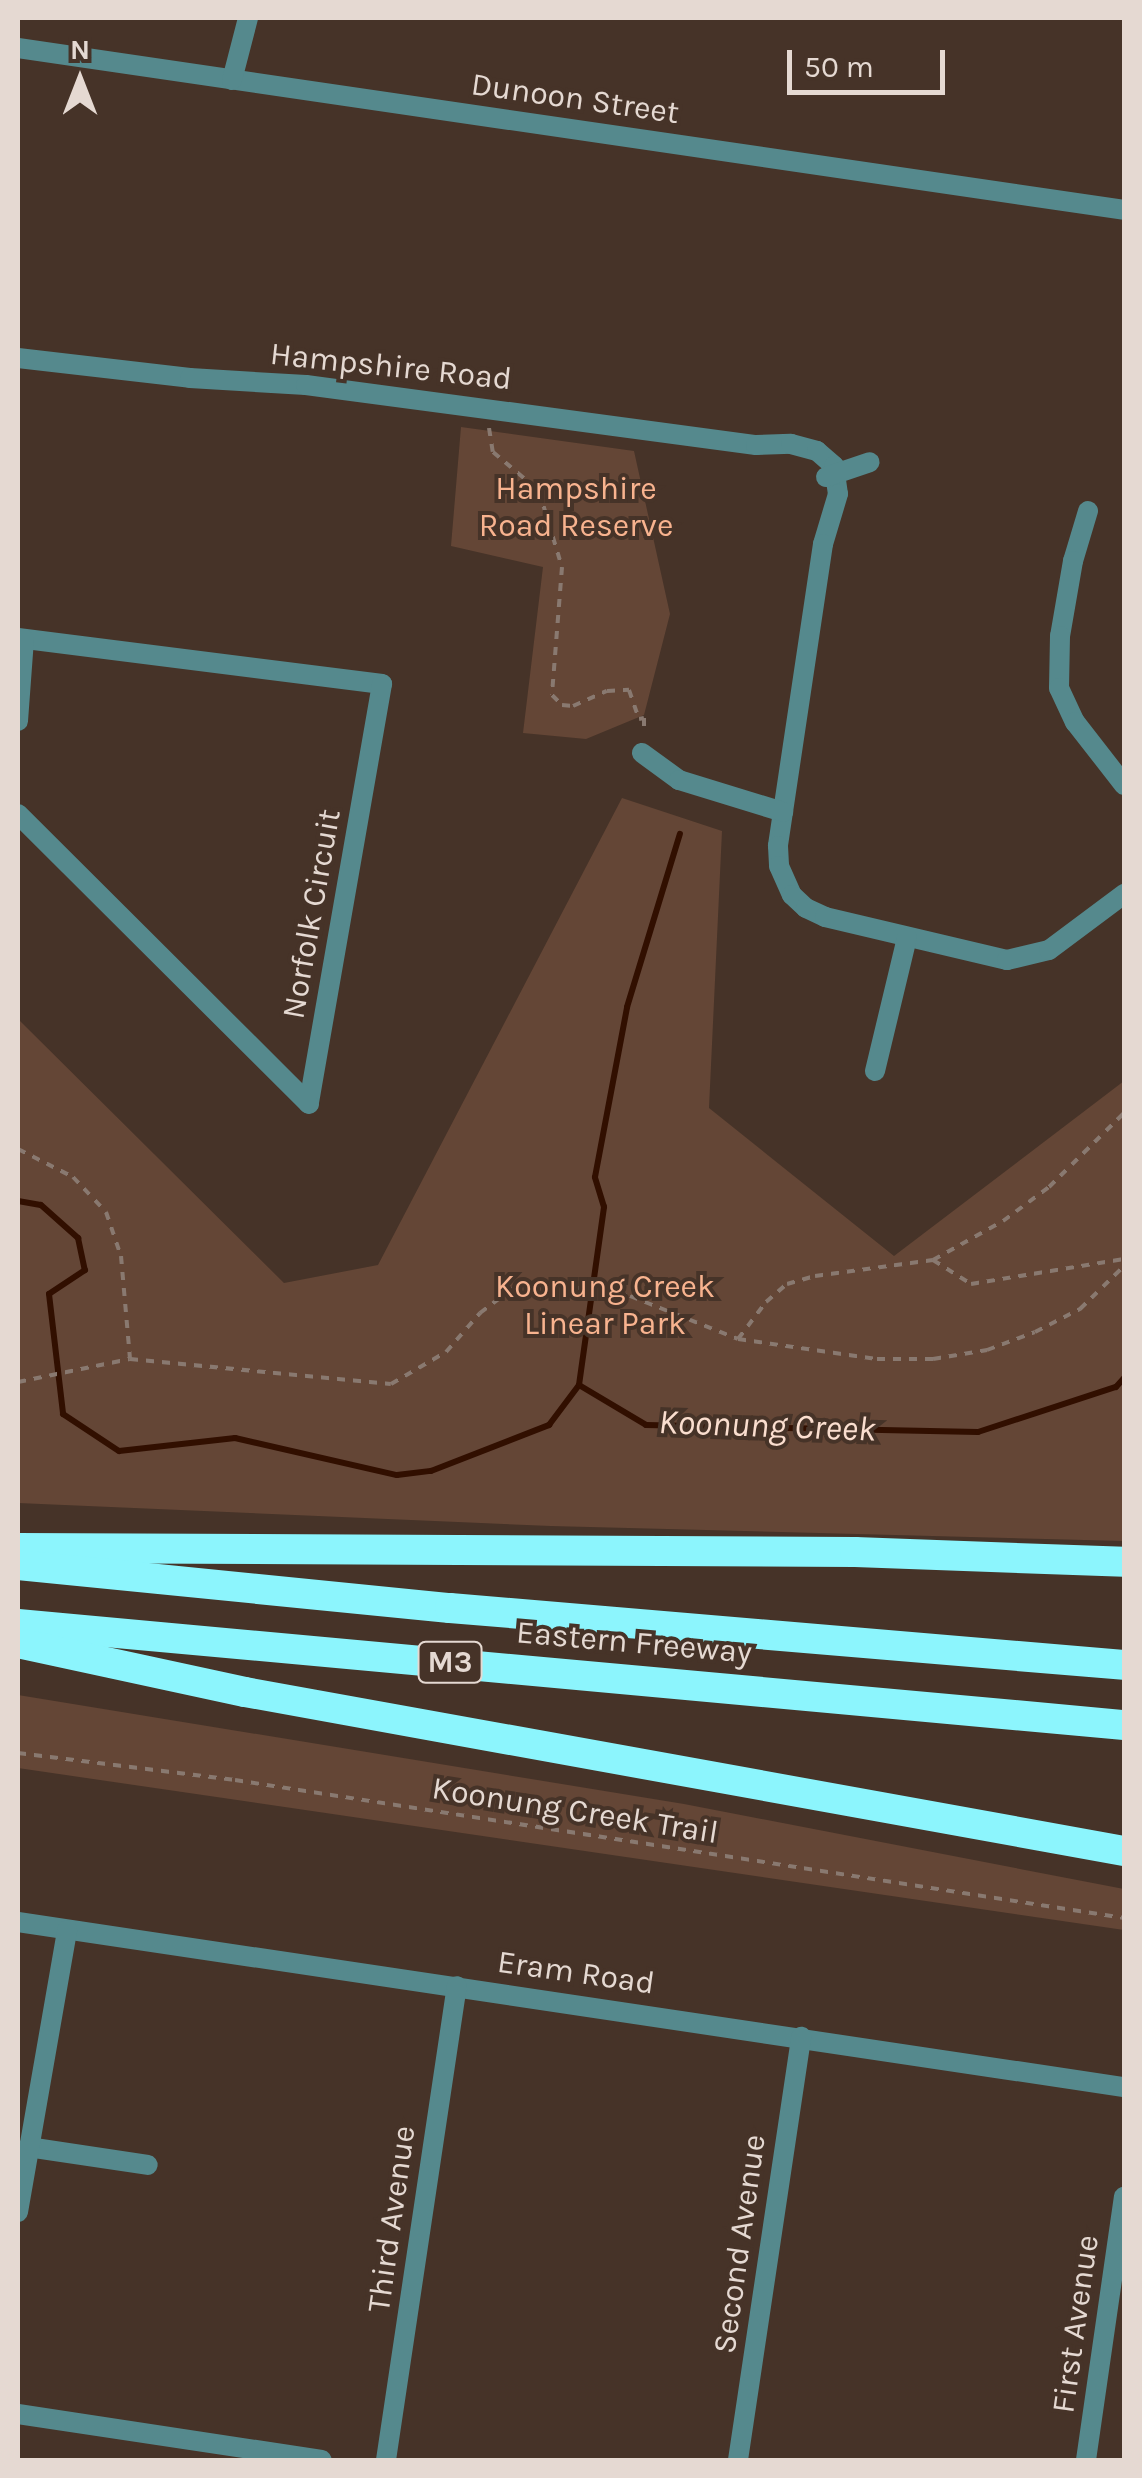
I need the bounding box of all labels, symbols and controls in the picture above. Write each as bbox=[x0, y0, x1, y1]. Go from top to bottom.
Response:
north arrow bbox=[30, 30, 130, 130]
scale bar bbox=[792, 30, 950, 92]
text: N bbox=[70, 33, 90, 66]
text: 50 m bbox=[804, 49, 874, 85]
street label: Dunoon Street bbox=[469, 65, 681, 133]
street label: Hampshire Road bbox=[268, 335, 514, 399]
park label: Hampshire Road Reserve bbox=[479, 471, 673, 546]
street label: Norfolk Circuit bbox=[275, 806, 349, 1022]
park label: Koonung Creek Linear Park bbox=[495, 1269, 715, 1344]
water label: Koonung Creek bbox=[658, 1401, 876, 1451]
street label: Eastern Freeway bbox=[515, 1614, 753, 1672]
road number: M3 bbox=[418, 1637, 482, 1687]
street label: Koonung Creek Trail bbox=[429, 1769, 721, 1853]
street label: Eram Road bbox=[495, 1943, 657, 2003]
street label: Third Avenue bbox=[360, 2123, 424, 2315]
street label: Second Avenue bbox=[706, 2132, 774, 2356]
street label: First Avenue bbox=[1044, 2232, 1108, 2416]

